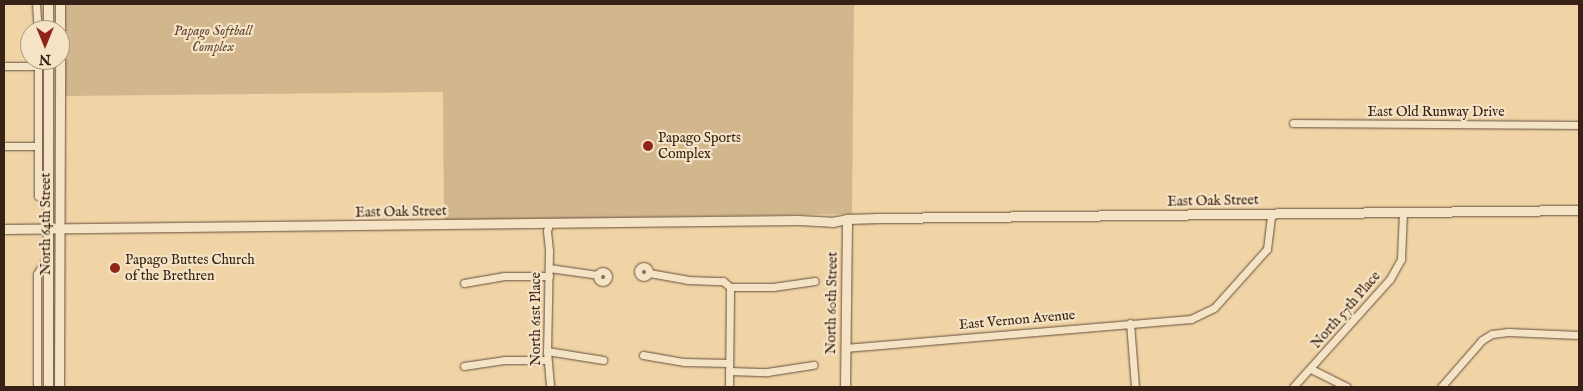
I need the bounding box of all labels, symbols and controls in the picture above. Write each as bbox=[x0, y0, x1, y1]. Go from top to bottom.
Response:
north arrow bbox=[20, 20, 70, 70]
park label: Papago Softball Complex bbox=[174, 23, 252, 56]
text: N bbox=[39, 50, 51, 68]
street label: East Old Runway Drive bbox=[1367, 104, 1505, 120]
place label: Papago Sports Complex bbox=[658, 130, 741, 162]
marker: Papago Sports Complex bbox=[642, 140, 654, 152]
street label: North 64th Street bbox=[38, 173, 54, 275]
street label: East Oak Street bbox=[1167, 192, 1259, 210]
street label: East Oak Street bbox=[355, 203, 447, 221]
place label: Papago Buttes Church of the Brethren bbox=[125, 252, 255, 284]
street label: North 60th Street bbox=[823, 252, 841, 354]
marker: Papago Buttes Church of the Brethren bbox=[109, 262, 121, 274]
street label: North 57th Place bbox=[1308, 268, 1384, 352]
street label: North 61st Place bbox=[528, 272, 544, 366]
street label: East Vernon Avenue bbox=[958, 307, 1076, 333]

